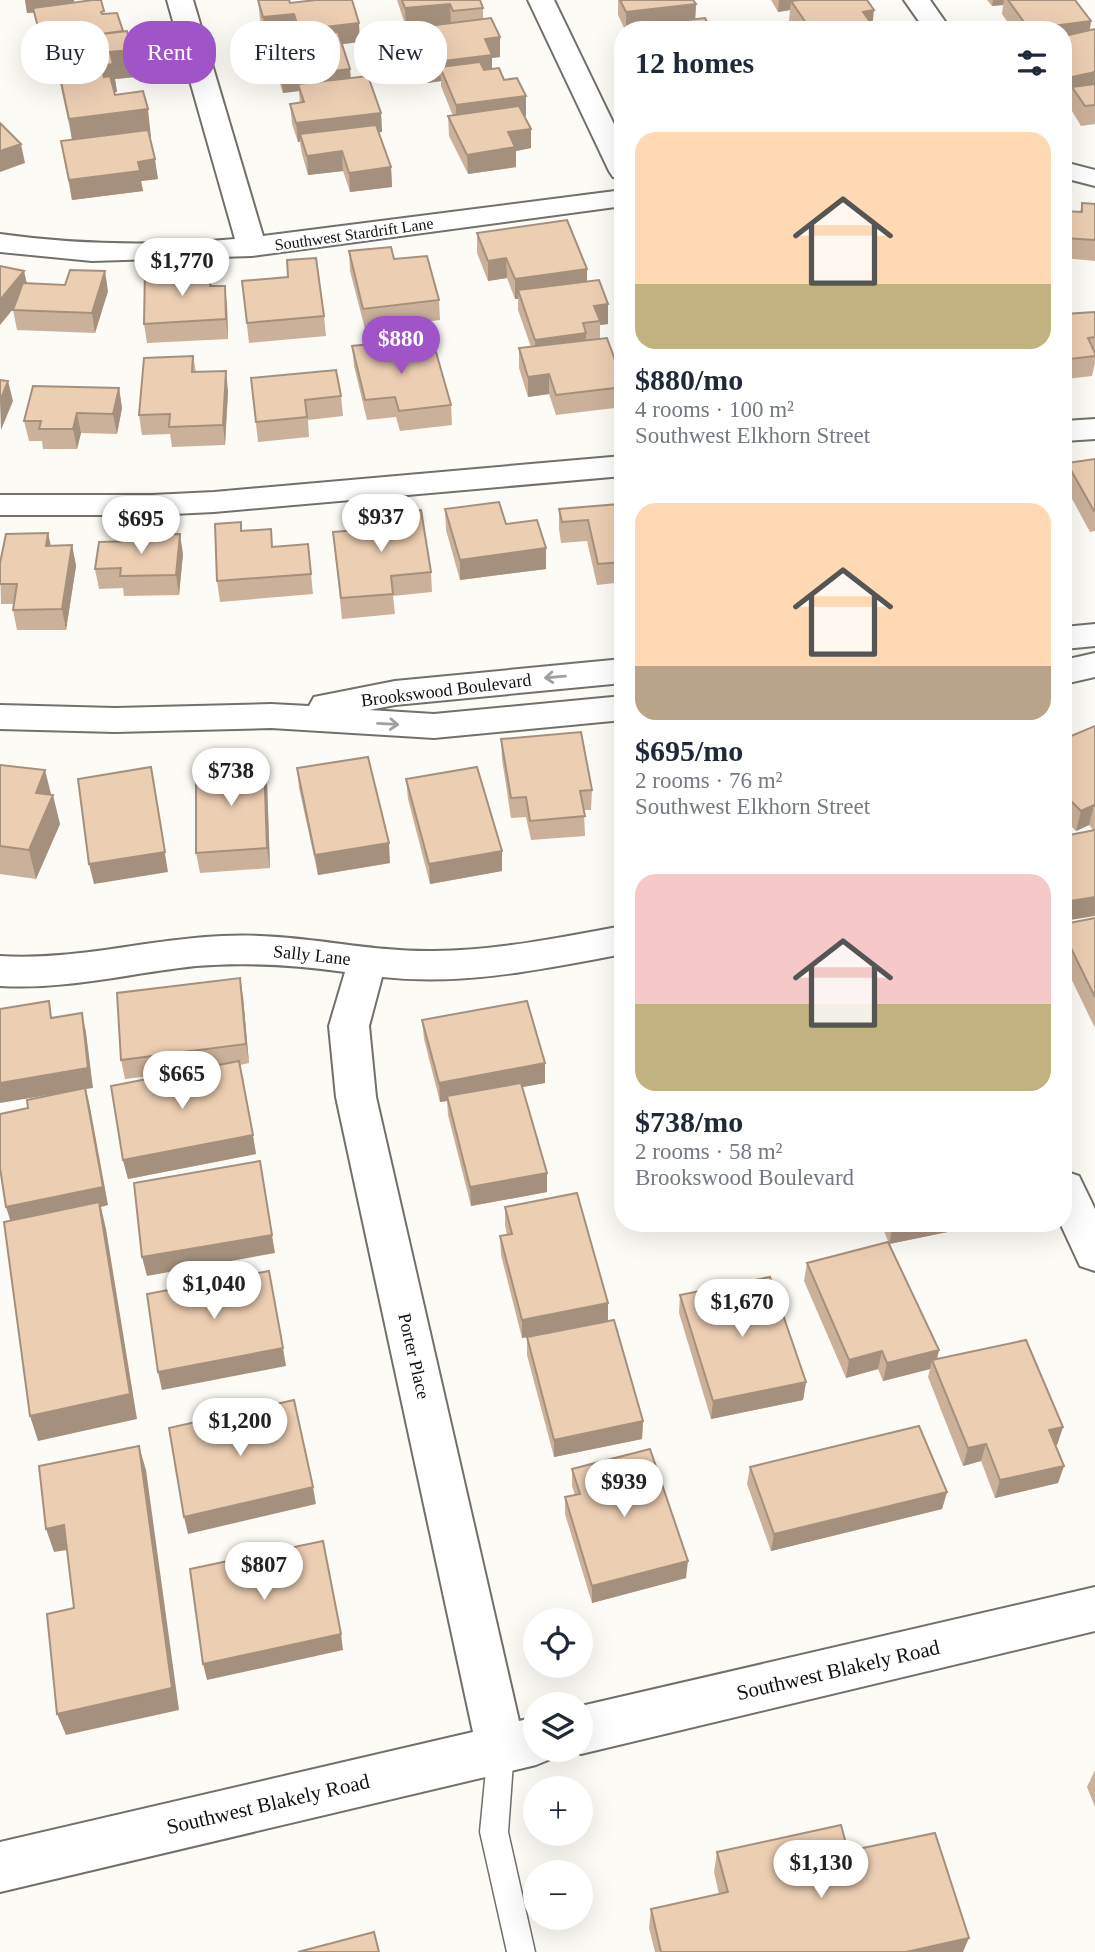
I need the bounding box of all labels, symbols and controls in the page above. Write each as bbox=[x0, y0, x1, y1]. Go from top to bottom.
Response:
chip: Buy bbox=[21, 21, 109, 84]
chip: Rent bbox=[123, 21, 216, 84]
chip: Filters bbox=[230, 21, 340, 84]
chip: New bbox=[354, 21, 447, 84]
icon: filters bbox=[1013, 44, 1051, 82]
text: 12 homes bbox=[635, 46, 754, 79]
icon: home bbox=[780, 178, 906, 304]
street label: Southwest Stardrift Lane bbox=[274, 214, 434, 254]
pin: $1,770 bbox=[125, 238, 239, 298]
text: $1,770 bbox=[150, 248, 214, 273]
pin: $880 bbox=[360, 316, 442, 376]
text: $880 bbox=[378, 326, 424, 351]
text: $880/mo bbox=[635, 363, 743, 396]
text: 4 rooms · 100 m² bbox=[635, 397, 794, 422]
text: Southwest Elkhorn Street bbox=[635, 423, 870, 448]
pin: $937 bbox=[340, 494, 422, 554]
pin: $695 bbox=[100, 496, 182, 556]
text: $937 bbox=[358, 504, 404, 529]
text: $695 bbox=[118, 506, 164, 531]
icon: home bbox=[780, 549, 906, 675]
street label: Brookswood Boulevard bbox=[360, 670, 532, 710]
one-way arrow bbox=[544, 671, 567, 684]
one-way arrow bbox=[376, 717, 399, 730]
text: $695/mo bbox=[635, 734, 743, 767]
pin: $738 bbox=[190, 748, 272, 808]
text: $738 bbox=[208, 758, 254, 783]
text: 2 rooms · 76 m² bbox=[635, 768, 782, 793]
text: Southwest Elkhorn Street bbox=[635, 794, 870, 819]
icon: home bbox=[780, 920, 906, 1046]
street label: Sally Lane bbox=[272, 941, 352, 969]
pin: $665 bbox=[141, 1052, 223, 1111]
text: $665 bbox=[159, 1061, 205, 1086]
text: $738/mo bbox=[635, 1105, 743, 1138]
text: 2 rooms · 58 m² bbox=[635, 1139, 782, 1164]
text: Brookswood Boulevard bbox=[635, 1165, 854, 1190]
pin: $1,040 bbox=[157, 1262, 271, 1321]
text: $1,040 bbox=[182, 1271, 246, 1296]
pin: $1,670 bbox=[685, 1280, 799, 1339]
text: $1,670 bbox=[710, 1289, 774, 1314]
street label: Porter Place bbox=[394, 1311, 434, 1401]
pin: $1,200 bbox=[183, 1398, 297, 1458]
text: $1,200 bbox=[208, 1408, 272, 1433]
pin: $939 bbox=[583, 1460, 665, 1519]
text: $939 bbox=[601, 1469, 647, 1494]
pin: $807 bbox=[223, 1542, 305, 1602]
text: $807 bbox=[241, 1552, 287, 1577]
map controls bbox=[523, 1608, 593, 1930]
button: locate bbox=[523, 1608, 593, 1678]
street label: Southwest Blakely Road bbox=[734, 1635, 942, 1705]
button: layers bbox=[523, 1692, 593, 1762]
street label: Southwest Blakely Road bbox=[164, 1769, 372, 1839]
button: + bbox=[523, 1776, 593, 1846]
pin: $1,130 bbox=[764, 1840, 878, 1900]
text: $1,130 bbox=[789, 1850, 853, 1875]
button: − bbox=[523, 1860, 593, 1930]

